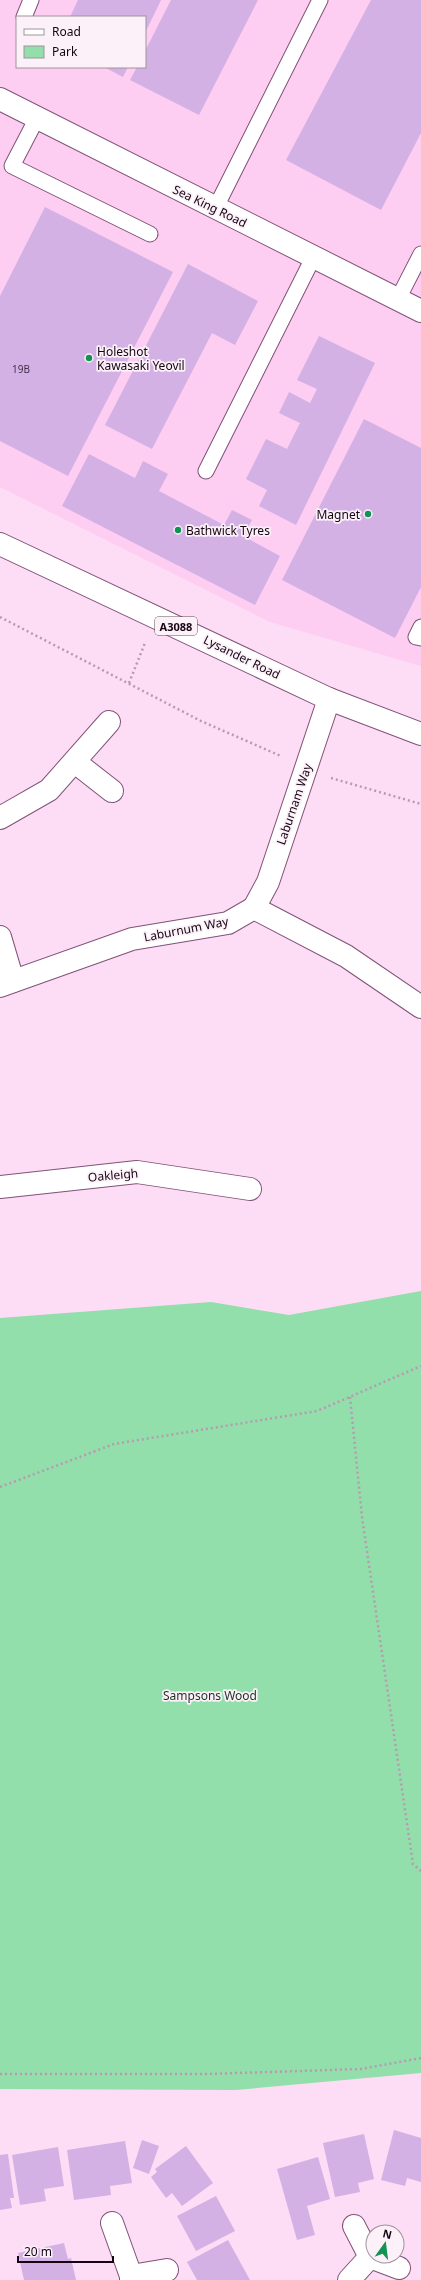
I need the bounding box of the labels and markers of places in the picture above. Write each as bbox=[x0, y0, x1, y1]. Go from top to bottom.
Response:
place label: Holeshot Kawasaki Yeovil bbox=[97, 343, 185, 374]
marker: Holeshot Kawasaki Yeovil bbox=[84, 353, 94, 363]
place label: Magnet bbox=[316, 506, 361, 523]
marker: Magnet bbox=[363, 509, 373, 519]
place label: Bathwick Tyres bbox=[186, 522, 270, 539]
marker: Bathwick Tyres bbox=[173, 525, 183, 535]

